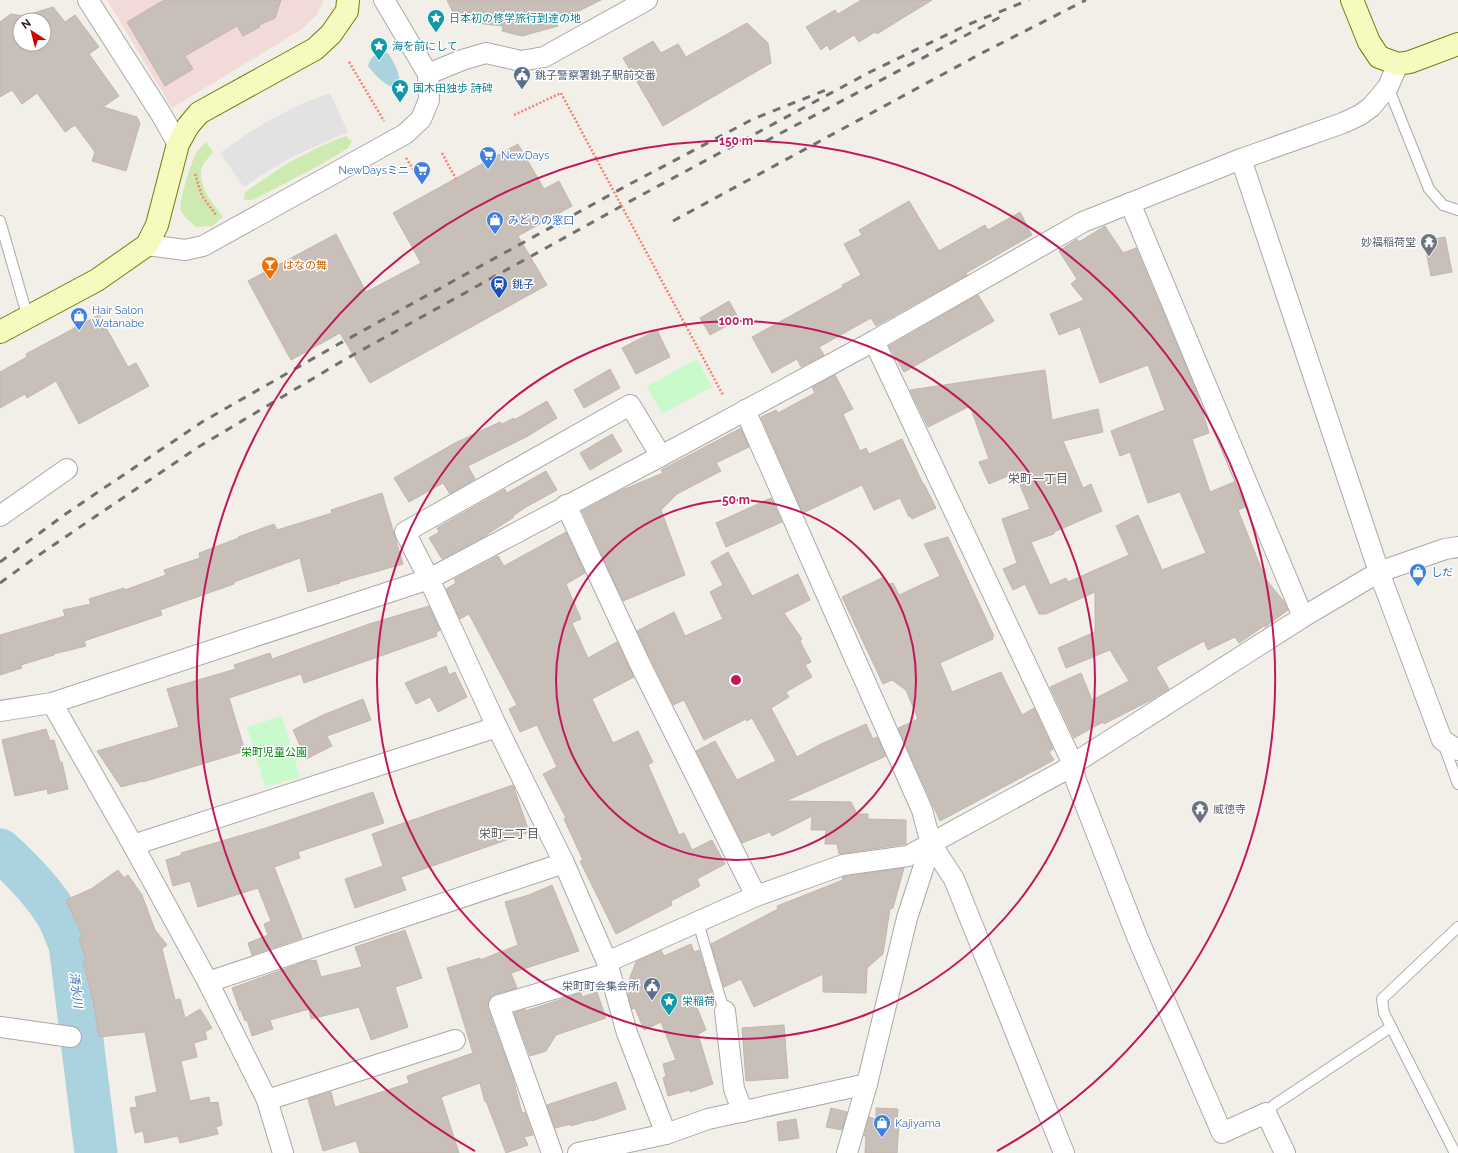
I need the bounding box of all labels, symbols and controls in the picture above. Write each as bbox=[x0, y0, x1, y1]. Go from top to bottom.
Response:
place icon: 日本初の修学旅行到達の地 bbox=[426, 8, 446, 33]
north arrow bbox=[12, 12, 52, 52]
place label: 日本初の修学旅行到達の地 bbox=[449, 12, 581, 25]
text: N bbox=[19, 17, 34, 32]
place icon: 海を前にして bbox=[369, 36, 389, 61]
place label: 海を前にして bbox=[392, 40, 458, 53]
public building icon: 銚子警察署銚子駅前交番 bbox=[512, 65, 532, 90]
place label: 銚子警察署銚子駅前交番 bbox=[535, 69, 656, 82]
place icon: 国木田独歩 詩碑 bbox=[390, 78, 410, 103]
place label: 国木田独歩 詩碑 bbox=[413, 82, 493, 95]
text: 150 m bbox=[719, 134, 753, 148]
supermarket icon: NewDays bbox=[478, 145, 498, 170]
place label: NewDays bbox=[501, 149, 549, 162]
supermarket icon: NewDaysミニ bbox=[412, 160, 432, 185]
place label: NewDaysミニ bbox=[339, 164, 409, 177]
shop icon: みどりの窓口 bbox=[485, 210, 505, 235]
place label: みどりの窓口 bbox=[508, 214, 574, 227]
temple icon: 妙福稲荷堂 bbox=[1419, 232, 1439, 257]
place label: 妙福稲荷堂 bbox=[1361, 236, 1416, 249]
bar icon: はなの舞 bbox=[260, 255, 280, 280]
place label: はなの舞 bbox=[283, 259, 327, 272]
station icon: 銚子 bbox=[489, 274, 509, 299]
place label: 銚子 bbox=[512, 278, 534, 291]
place label: Hair Salon Watanabe bbox=[92, 304, 145, 330]
shop icon: Hair Salon Watanabe bbox=[69, 306, 89, 331]
text: 100 m bbox=[719, 314, 753, 328]
district label: 栄町一丁目 bbox=[1008, 472, 1068, 486]
text: 50 m bbox=[722, 493, 750, 507]
shop icon: しだ bbox=[1408, 562, 1428, 587]
place label: しだ bbox=[1431, 566, 1453, 579]
centre of rings bbox=[729, 673, 743, 687]
park label: 栄町児童公園 bbox=[241, 746, 307, 759]
temple icon: 威徳寺 bbox=[1190, 799, 1210, 824]
place label: 威徳寺 bbox=[1213, 803, 1246, 816]
district label: 栄町二丁目 bbox=[479, 827, 539, 841]
water label: 清水川 bbox=[67, 971, 85, 1011]
public building icon: 栄町町会集会所 bbox=[642, 976, 662, 1001]
place label: 栄町町会集会所 bbox=[562, 980, 640, 993]
place icon: 栄稲荷 bbox=[659, 991, 679, 1016]
place label: 栄稲荷 bbox=[682, 995, 715, 1008]
shop icon: Kajiyama bbox=[872, 1113, 892, 1138]
place label: Kajiyama bbox=[895, 1117, 941, 1130]

